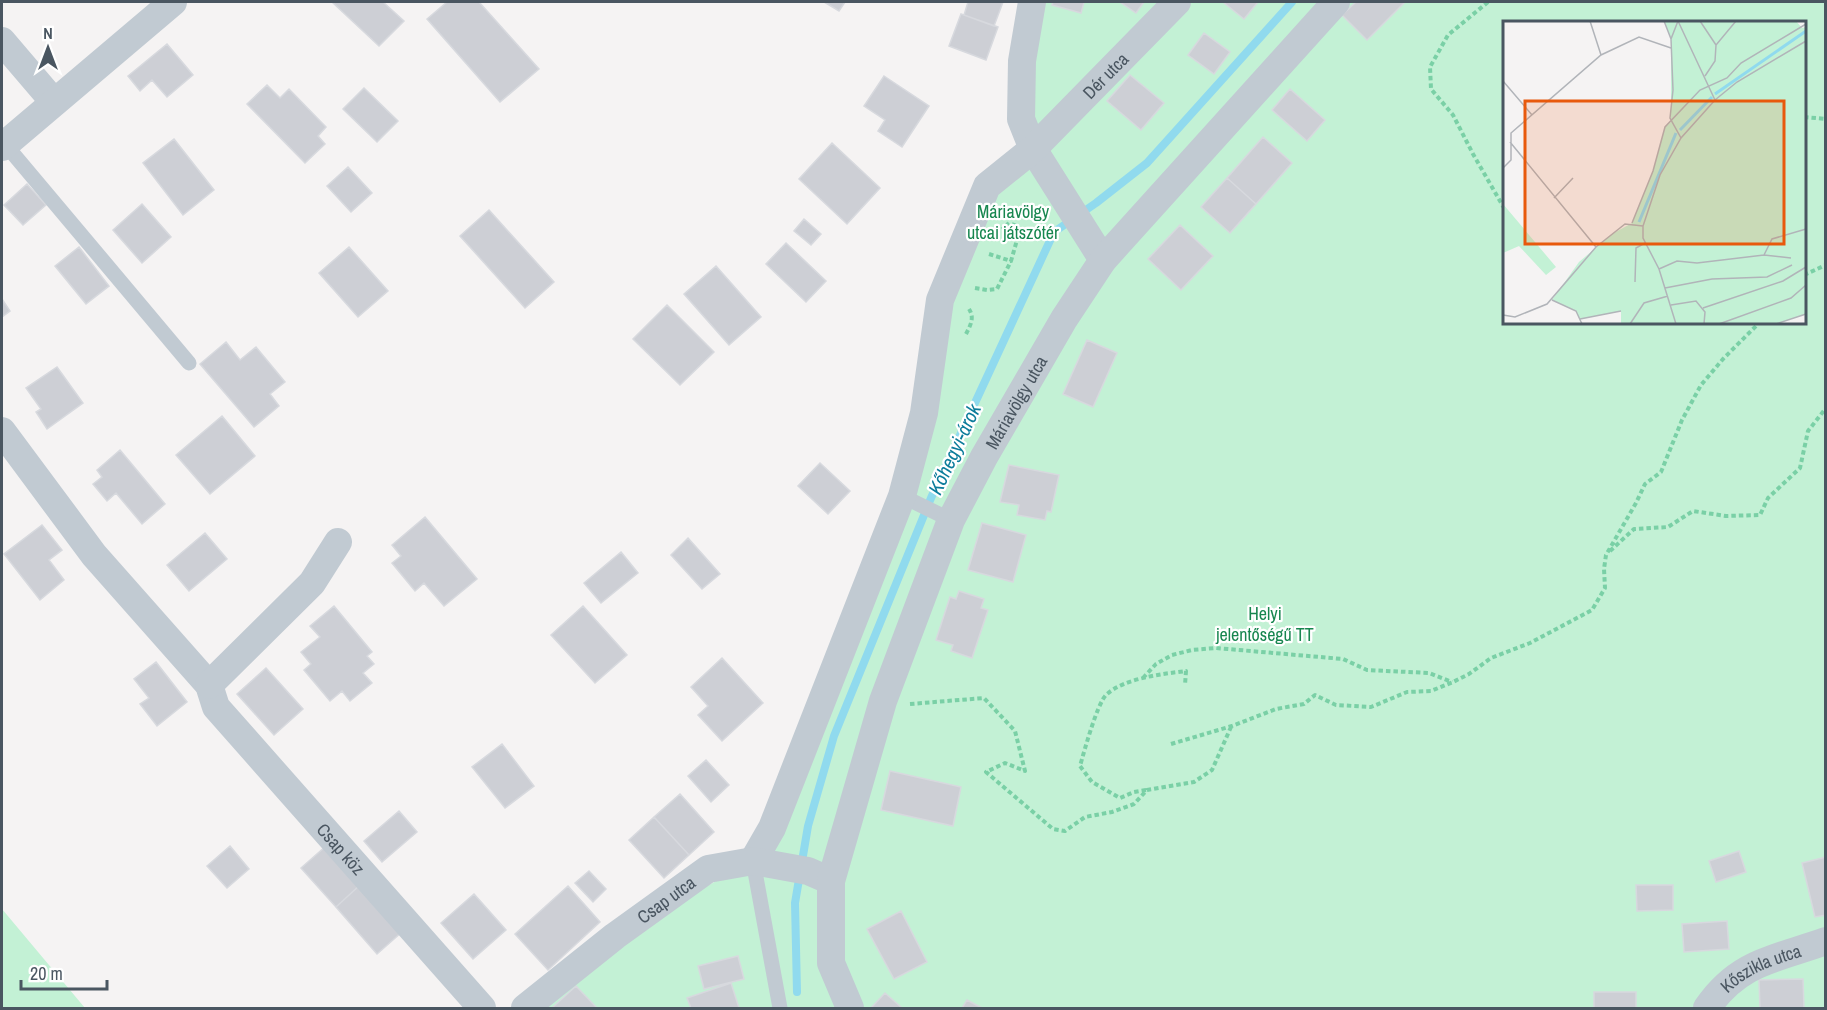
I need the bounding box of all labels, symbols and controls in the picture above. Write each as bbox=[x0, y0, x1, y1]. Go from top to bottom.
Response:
north arrow bbox=[18, 18, 78, 78]
inset map bbox=[1503, 21, 1806, 324]
text: N bbox=[43, 22, 53, 44]
street label: Dér utca bbox=[1077, 47, 1134, 104]
park label: Máriavölgy utcai játszótér bbox=[967, 199, 1059, 245]
street label: Máriavölgy utca bbox=[979, 351, 1053, 454]
water label: Kőhegyi-árok bbox=[921, 398, 987, 499]
park label: Helyi jelentőségű TT bbox=[1215, 601, 1314, 647]
street label: Csap köz bbox=[311, 817, 371, 880]
street label: Csap utca bbox=[632, 870, 700, 929]
street label: Kőszikla utca bbox=[1714, 938, 1804, 998]
scale bar bbox=[21, 953, 106, 991]
text: 20 m bbox=[30, 961, 63, 986]

